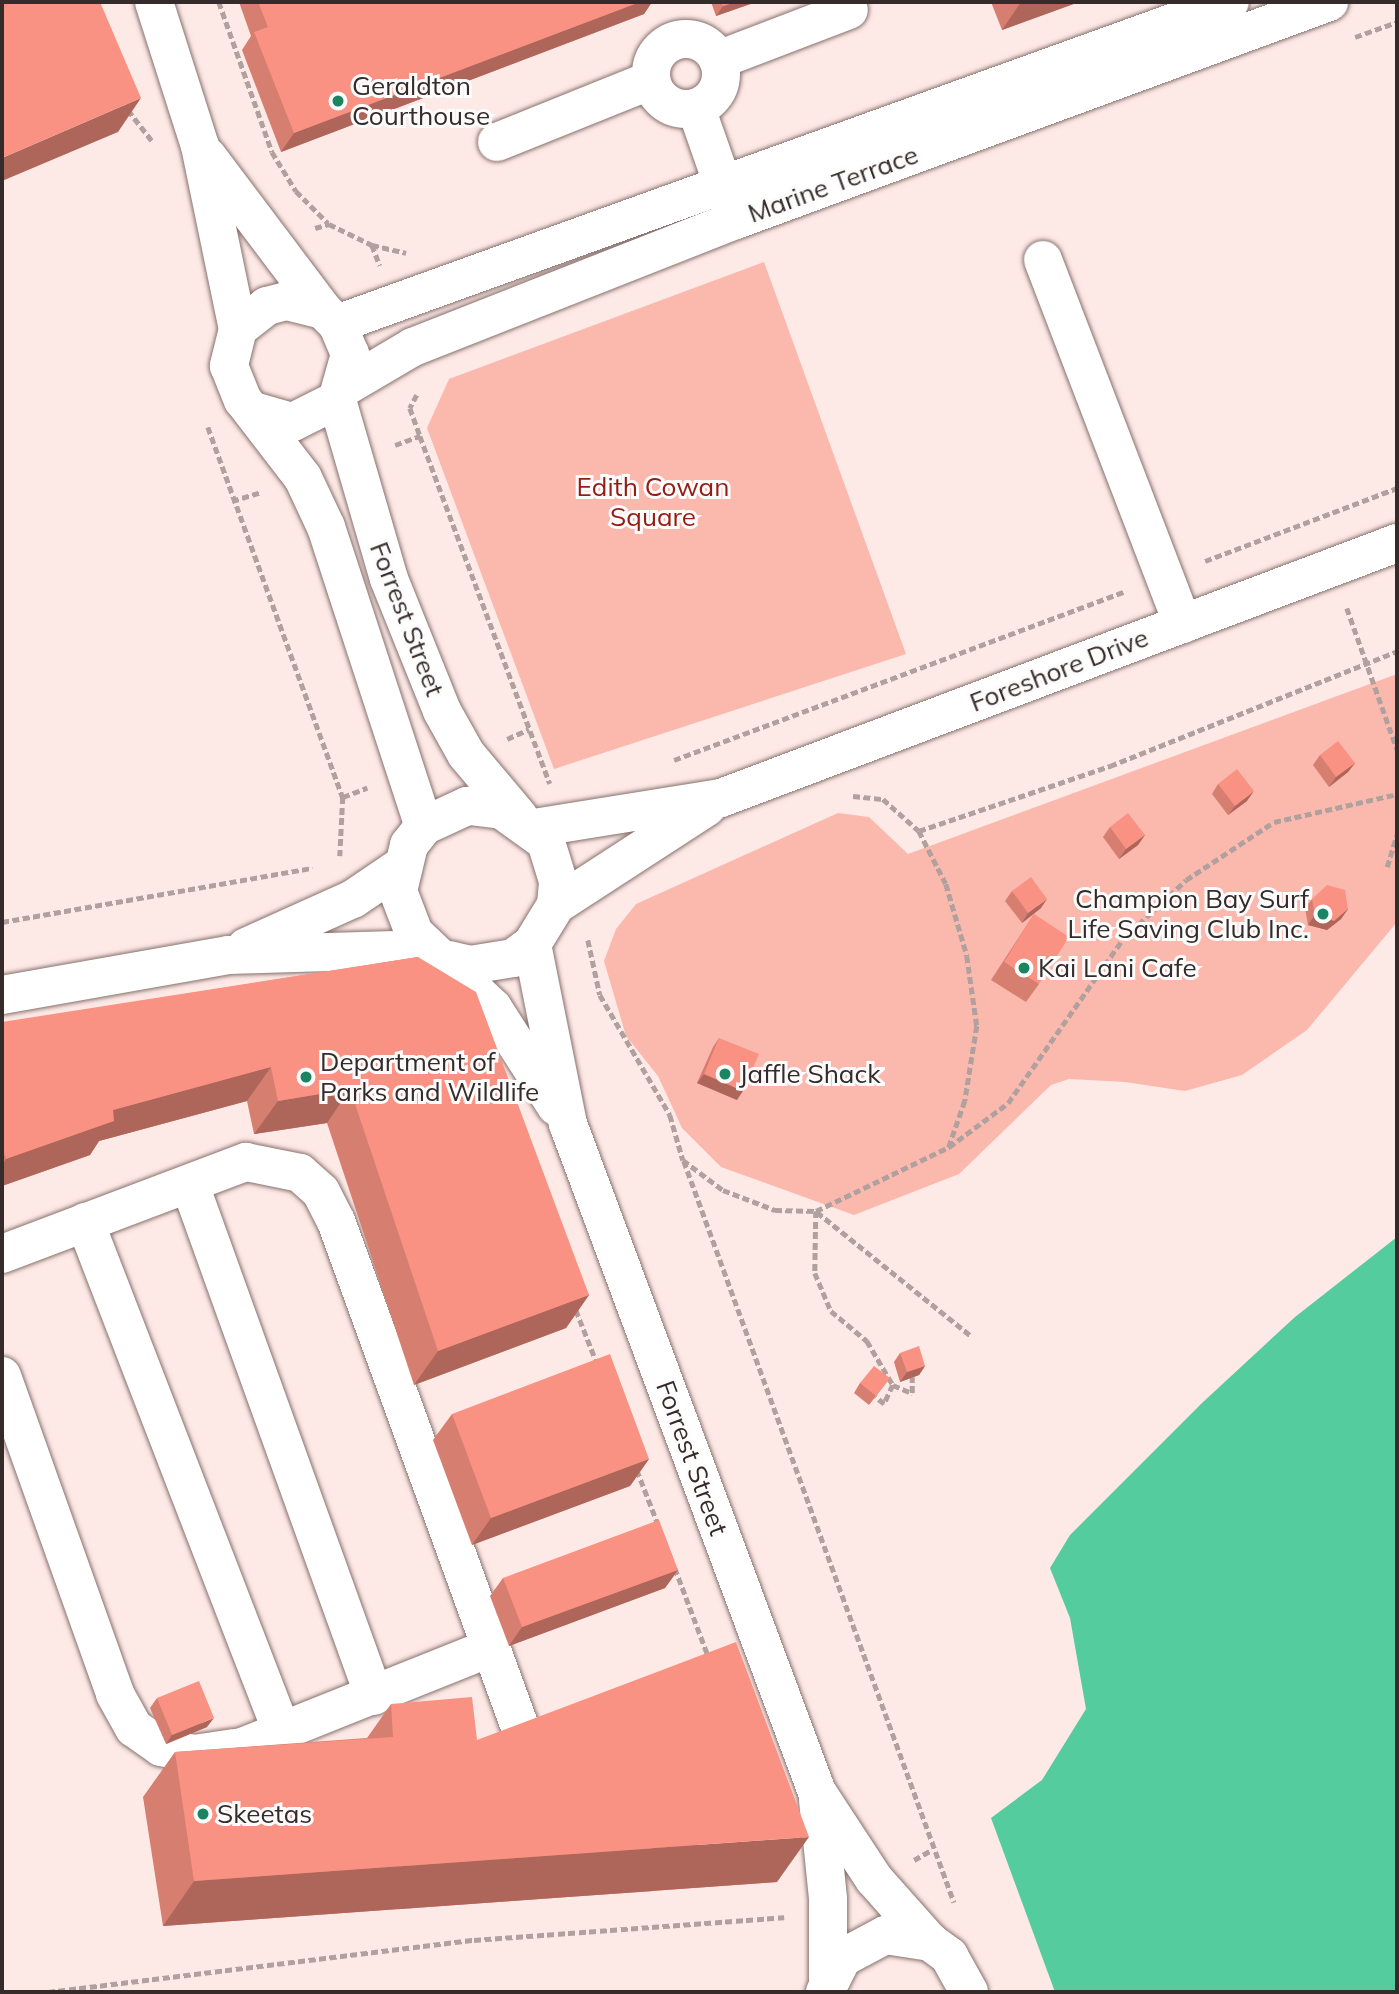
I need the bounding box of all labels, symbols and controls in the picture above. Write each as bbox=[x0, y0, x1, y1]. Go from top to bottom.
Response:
place label: Geraldton Courthouse bbox=[352, 70, 490, 132]
marker: Geraldton Courthouse bbox=[330, 93, 346, 109]
street label: Marine Terrace bbox=[744, 139, 922, 229]
park label: Edith Cowan Square bbox=[577, 471, 729, 532]
street label: Forrest Street bbox=[363, 538, 451, 700]
street label: Foreshore Drive bbox=[965, 622, 1153, 718]
place label: Champion Bay Surf Life Saving Club Inc. bbox=[1068, 883, 1309, 944]
marker: Champion Bay Surf Life Saving Club Inc. bbox=[1315, 906, 1331, 922]
place label: Kai Lani Cafe bbox=[1038, 952, 1197, 984]
marker: Kai Lani Cafe bbox=[1016, 960, 1032, 976]
place label: Department of Parks and Wildlife bbox=[320, 1046, 539, 1108]
place label: Jaffle Shack bbox=[739, 1058, 881, 1090]
marker: Jaffle Shack bbox=[717, 1066, 733, 1082]
marker: Department of Parks and Wildlife bbox=[298, 1069, 314, 1085]
street label: Forrest Street bbox=[650, 1376, 734, 1540]
place label: Skeetas bbox=[217, 1798, 312, 1830]
marker: Skeetas bbox=[195, 1806, 211, 1822]

